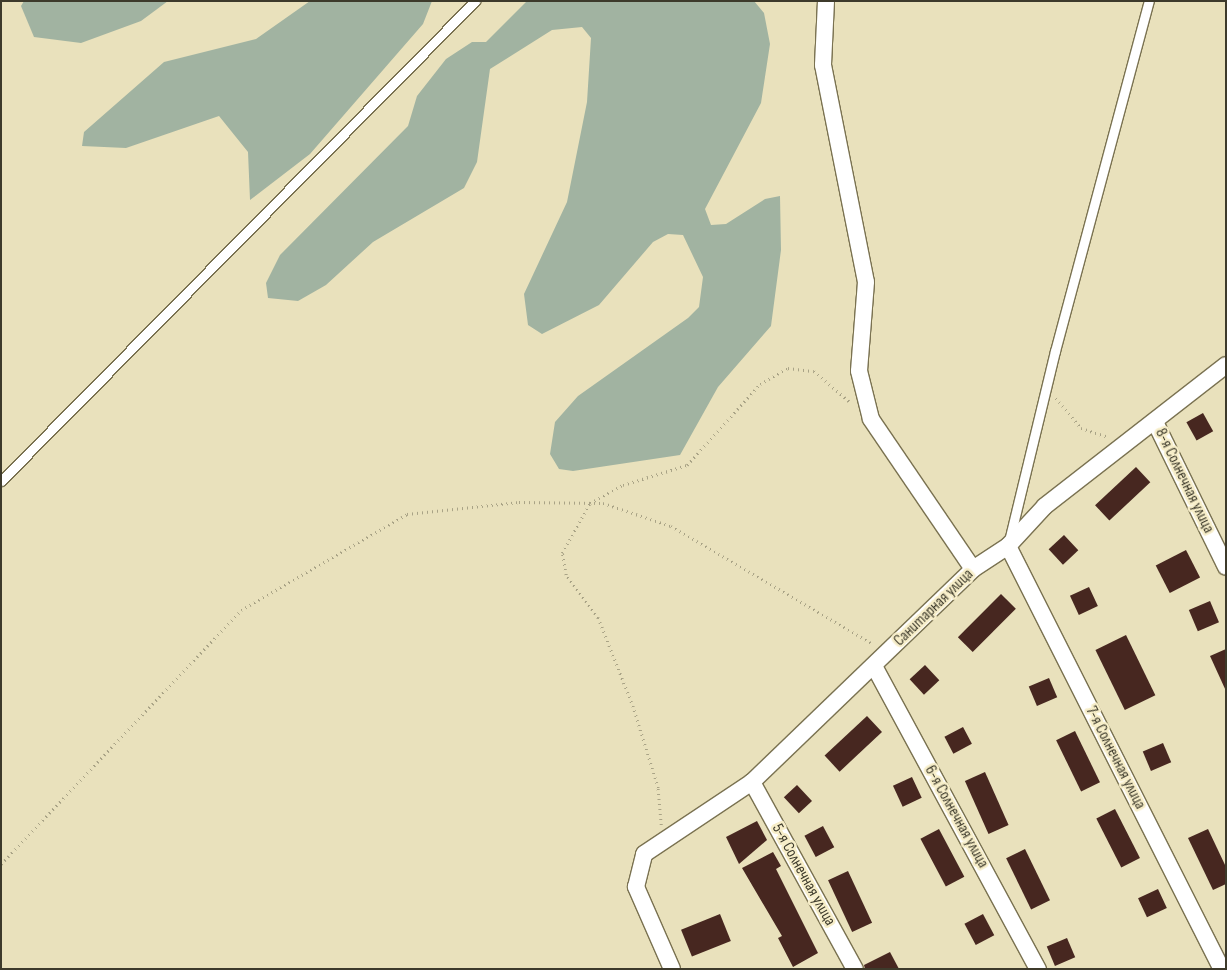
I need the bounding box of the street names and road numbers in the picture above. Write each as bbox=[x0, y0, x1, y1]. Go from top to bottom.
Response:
street label: 8-я Солнечная улица bbox=[1150, 426, 1218, 536]
street label: Санитарная улица bbox=[890, 565, 978, 651]
street label: 7-я Солнечная улица bbox=[1081, 703, 1149, 813]
street label: 6-я Солнечная улица bbox=[920, 762, 992, 872]
street label: 5-я Солнечная улица bbox=[767, 821, 839, 929]

